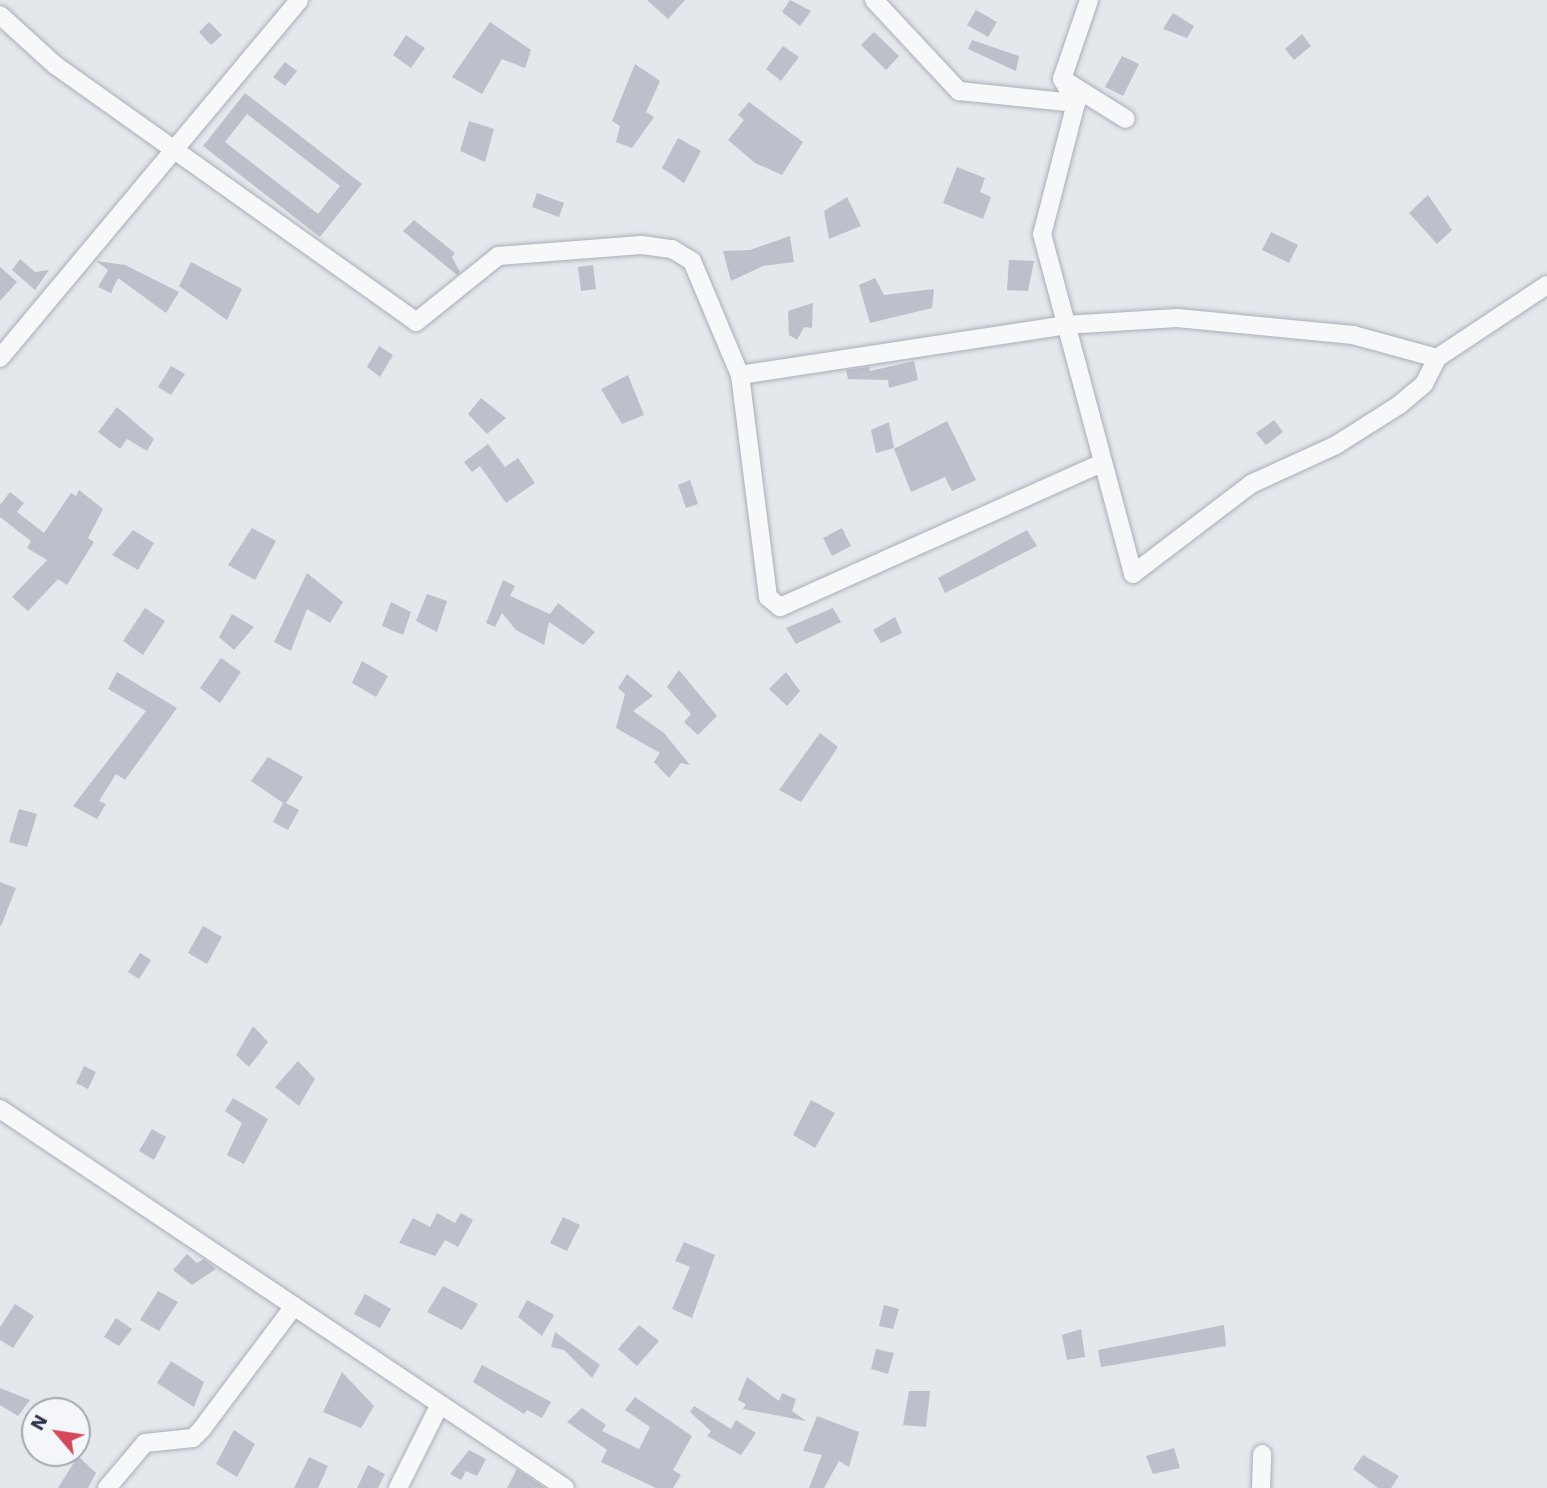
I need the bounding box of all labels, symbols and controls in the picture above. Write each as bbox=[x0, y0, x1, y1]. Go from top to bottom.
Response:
north arrow bbox=[21, 1397, 91, 1467]
text: N bbox=[25, 1411, 52, 1434]

